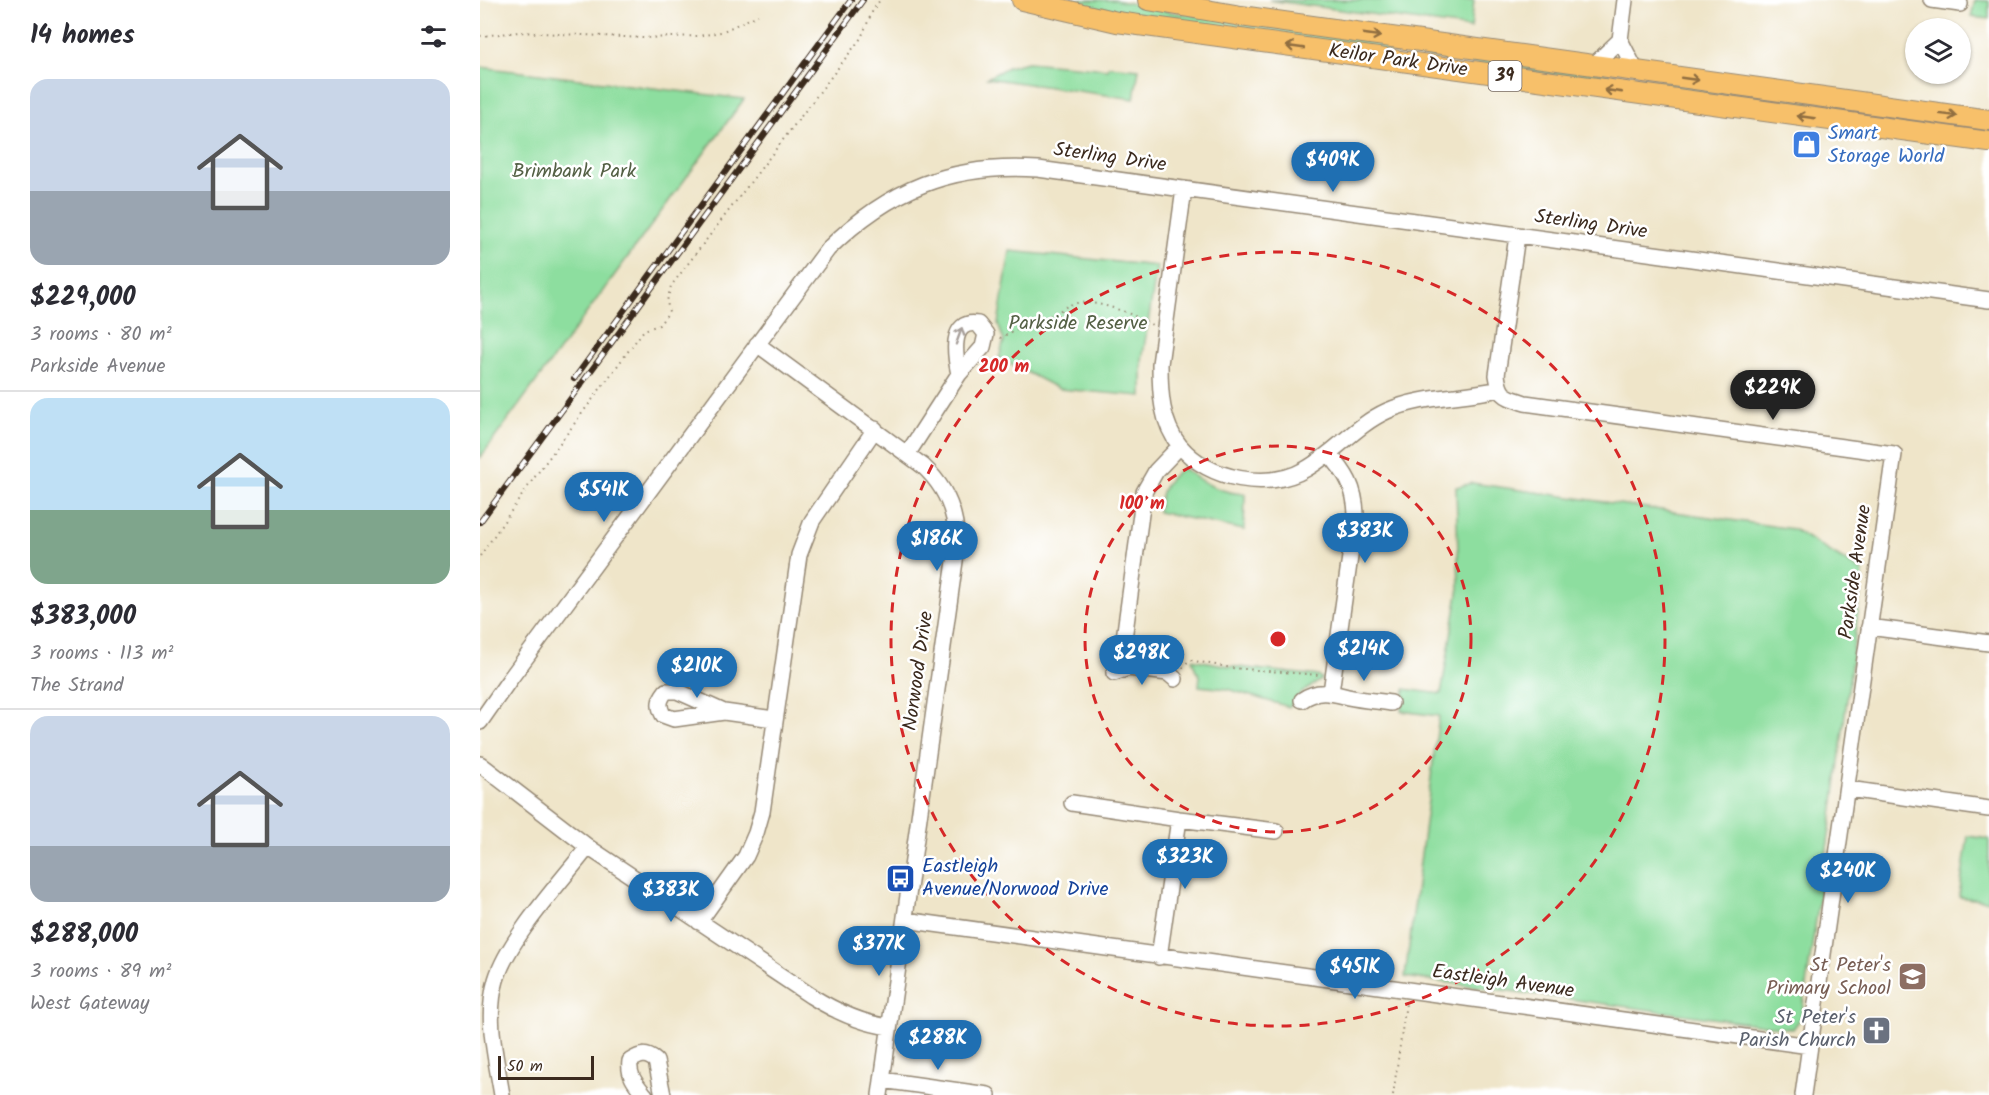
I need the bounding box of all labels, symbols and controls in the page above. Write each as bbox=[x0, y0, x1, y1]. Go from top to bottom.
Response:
text: 14 homes bbox=[30, 15, 135, 57]
map controls bbox=[1905, 18, 1971, 84]
button: layers bbox=[1905, 18, 1971, 84]
icon: filters bbox=[417, 20, 450, 53]
one-way arrow bbox=[1362, 29, 1381, 40]
street label: Keilor Park Drive bbox=[1326, 35, 1470, 87]
one-way arrow bbox=[1286, 41, 1305, 52]
road number: 39 bbox=[1488, 61, 1522, 91]
one-way arrow bbox=[1679, 73, 1699, 84]
one-way arrow bbox=[1604, 85, 1623, 96]
one-way arrow bbox=[1938, 109, 1957, 120]
one-way arrow bbox=[1797, 112, 1817, 123]
icon: home bbox=[186, 118, 294, 226]
place label: Smart Storage World bbox=[1828, 118, 1945, 173]
shop icon: Smart Storage World bbox=[1791, 129, 1823, 161]
street label: Sterling Drive bbox=[1052, 134, 1168, 182]
pin: $409K bbox=[1291, 142, 1375, 193]
text: $409K bbox=[1305, 145, 1361, 177]
park label: Brimbank Park bbox=[512, 156, 637, 188]
street label: Sterling Drive bbox=[1533, 201, 1649, 249]
text: $229,000 bbox=[30, 277, 136, 319]
park label: Parkside Reserve bbox=[1009, 308, 1147, 340]
text: 3 rooms · 80 m² bbox=[30, 319, 172, 351]
one-way arrow bbox=[955, 327, 966, 345]
text: Parkside Avenue bbox=[30, 351, 165, 383]
text: 200 m bbox=[979, 353, 1030, 382]
pin: $229K bbox=[1731, 370, 1815, 421]
text: $229K bbox=[1744, 373, 1802, 405]
icon: home bbox=[186, 437, 294, 545]
pin: $541K bbox=[562, 472, 646, 523]
text: $541K bbox=[579, 475, 629, 507]
text: 100 m bbox=[1119, 490, 1165, 519]
street label: Parkside Avenue bbox=[1831, 503, 1881, 641]
pin: $383K bbox=[1323, 513, 1407, 564]
text: $383K bbox=[1336, 516, 1394, 548]
pin: $186K bbox=[895, 521, 979, 572]
text: $186K bbox=[911, 524, 963, 556]
text: $383,000 bbox=[30, 596, 136, 638]
street label: Norwood Drive bbox=[895, 609, 943, 733]
centre of rings bbox=[1268, 629, 1288, 649]
pin: $214K bbox=[1322, 631, 1406, 682]
text: $214K bbox=[1338, 634, 1390, 666]
pin: $298K bbox=[1100, 635, 1184, 686]
text: 3 rooms · 113 m² bbox=[30, 638, 173, 670]
text: $298K bbox=[1113, 638, 1171, 670]
pin: $210K bbox=[655, 648, 739, 699]
text: $210K bbox=[671, 651, 723, 683]
text: The Strand bbox=[30, 670, 123, 702]
icon: home bbox=[186, 755, 294, 863]
pin: $323K bbox=[1143, 839, 1227, 890]
text: $323K bbox=[1156, 842, 1214, 874]
place label: Eastleigh Avenue/Norwood Drive bbox=[922, 851, 1108, 906]
pin: $240K bbox=[1806, 853, 1890, 904]
text: $240K bbox=[1820, 856, 1876, 888]
bus stop icon: Eastleigh Avenue/Norwood Drive bbox=[885, 862, 917, 894]
pin: $383K bbox=[629, 872, 713, 923]
text: $383K bbox=[642, 875, 700, 907]
text: $288,000 bbox=[30, 914, 138, 956]
pin: $377K bbox=[837, 926, 921, 977]
text: $377K bbox=[852, 929, 906, 961]
pin: $451K bbox=[1313, 949, 1397, 1000]
place label: St Peter's Primary School bbox=[1766, 950, 1891, 1005]
text: $451K bbox=[1330, 952, 1380, 984]
text: 3 rooms · 89 m² bbox=[30, 956, 171, 988]
street label: Eastleigh Avenue bbox=[1430, 956, 1576, 1008]
school or university icon: St Peter's Primary School bbox=[1896, 961, 1928, 993]
text: West Gateway bbox=[30, 988, 149, 1020]
place label: St Peter's Parish Church bbox=[1739, 1002, 1856, 1057]
church icon: St Peter's Parish Church bbox=[1861, 1014, 1893, 1046]
pin: $288K bbox=[896, 1020, 980, 1071]
text: $288K bbox=[908, 1023, 968, 1055]
scale bar bbox=[498, 1053, 594, 1080]
text: 50 m bbox=[507, 1054, 543, 1079]

